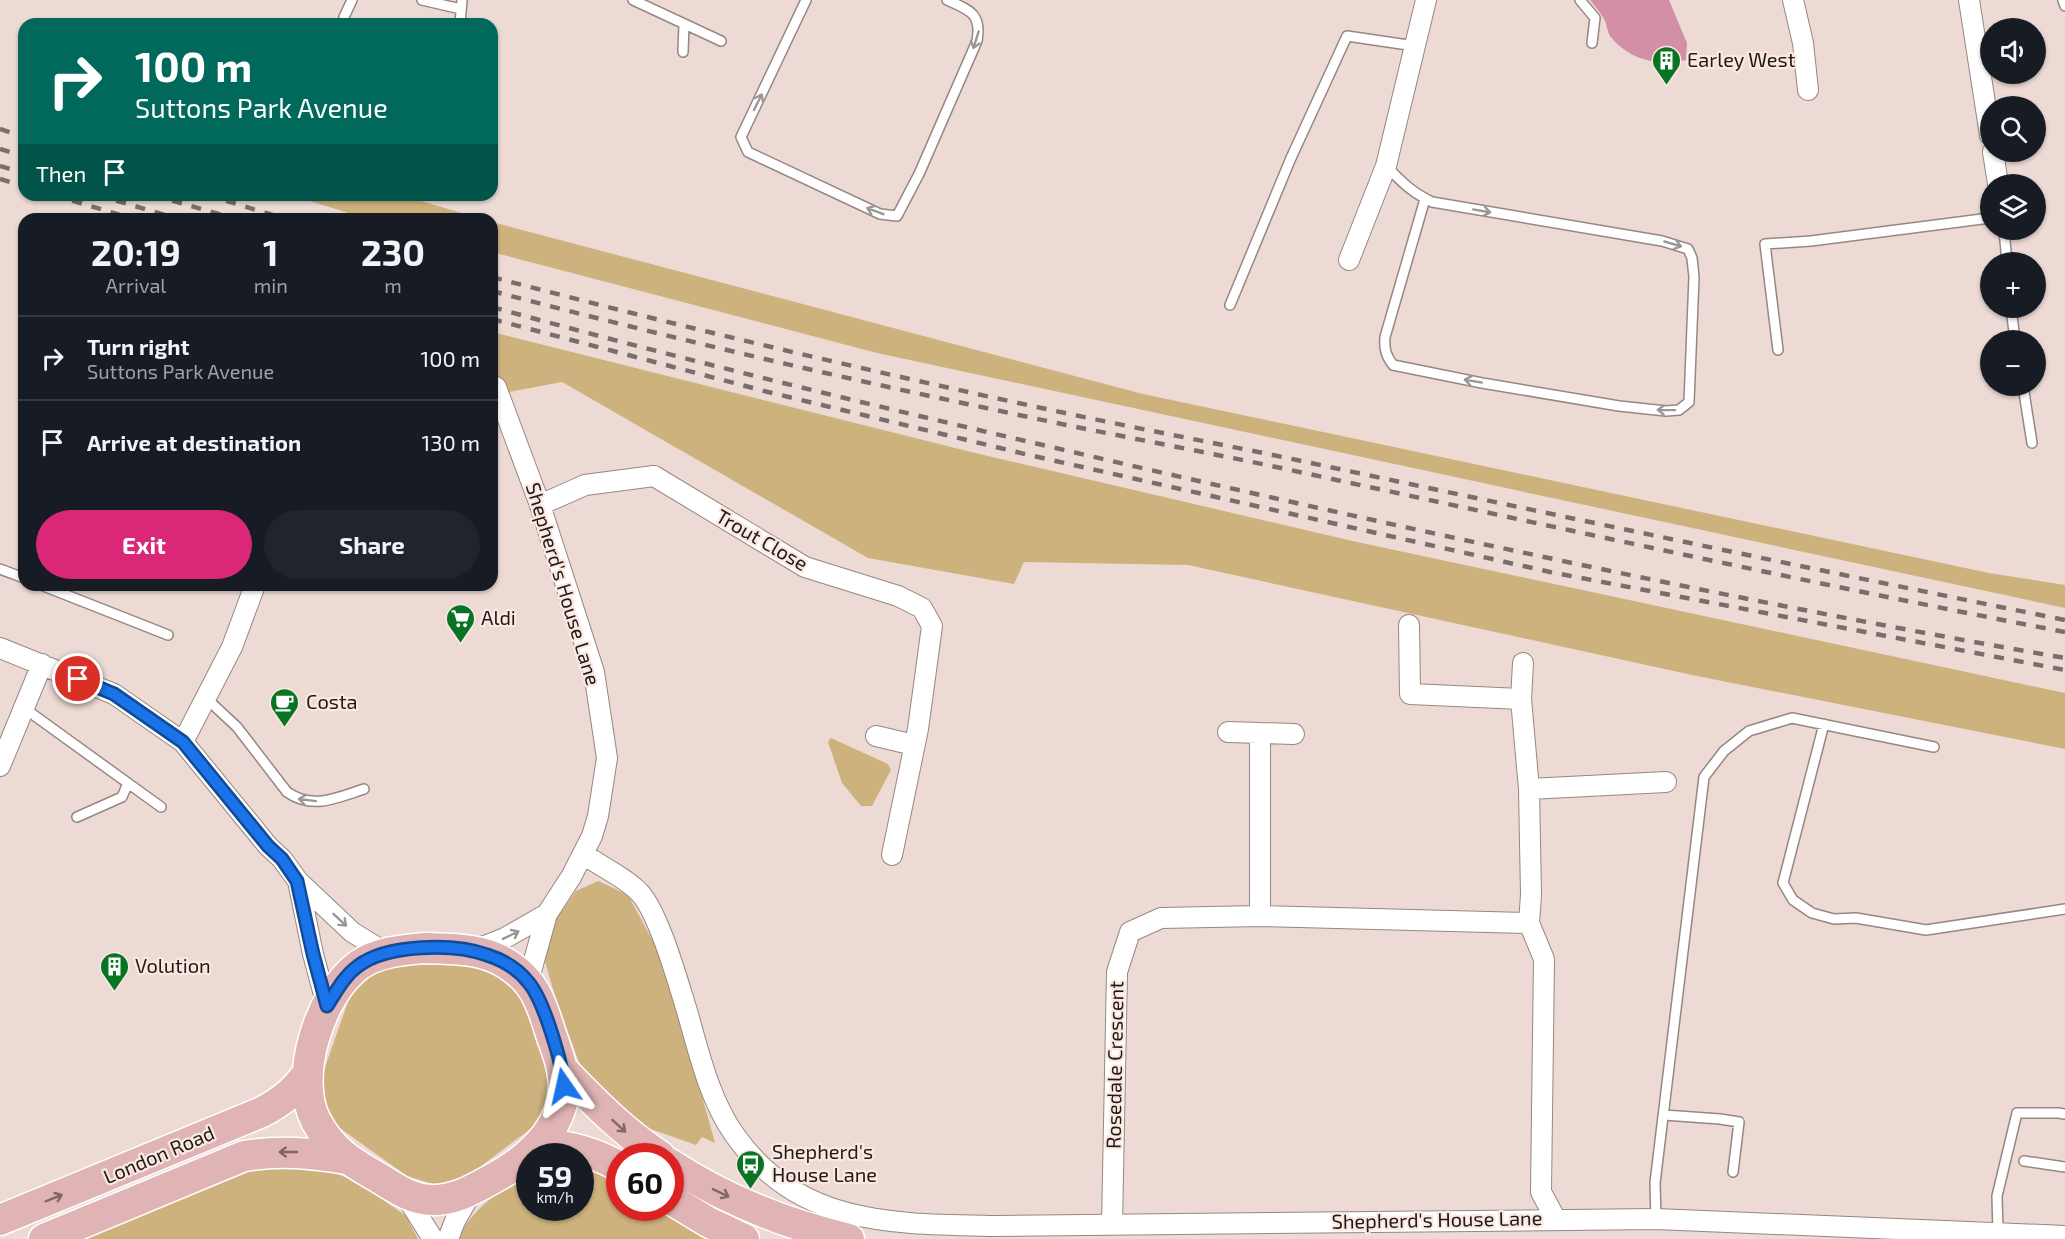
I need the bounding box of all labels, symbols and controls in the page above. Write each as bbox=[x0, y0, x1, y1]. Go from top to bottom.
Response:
map controls bbox=[1980, 18, 2046, 396]
button: sound bbox=[1980, 18, 2046, 84]
one-way arrow bbox=[970, 30, 981, 49]
text: 100 m bbox=[135, 40, 252, 90]
icon: right bbox=[36, 42, 114, 120]
building icon: Earley West bbox=[1650, 44, 1682, 86]
place label: Earley West bbox=[1687, 47, 1796, 71]
text: Suttons Park Avenue bbox=[135, 91, 388, 123]
one-way arrow bbox=[753, 94, 764, 112]
button: search bbox=[1980, 96, 2046, 162]
icon: arrive bbox=[98, 156, 131, 189]
text: Then bbox=[36, 160, 86, 186]
button: layers bbox=[1980, 174, 2046, 240]
one-way arrow bbox=[866, 204, 885, 215]
one-way arrow bbox=[1471, 205, 1491, 216]
text: 20:19 bbox=[91, 230, 181, 273]
text: 1 bbox=[263, 230, 279, 273]
text: 230 bbox=[361, 230, 425, 273]
one-way arrow bbox=[1664, 239, 1683, 250]
button: + bbox=[1980, 252, 2046, 318]
text: Arrival bbox=[105, 273, 166, 297]
text: min bbox=[254, 273, 288, 297]
text: m bbox=[384, 273, 402, 297]
button: − bbox=[1980, 330, 2046, 396]
text: Turn right bbox=[87, 333, 189, 359]
icon: right bbox=[36, 342, 69, 375]
text: 100 m bbox=[421, 345, 480, 371]
text: Suttons Park Avenue bbox=[87, 359, 274, 383]
one-way arrow bbox=[1464, 376, 1484, 387]
one-way arrow bbox=[1656, 404, 1676, 416]
icon: arrive bbox=[36, 426, 69, 459]
text: Arrive at destination bbox=[87, 429, 301, 455]
text: 130 m bbox=[422, 429, 480, 455]
street label: Shepherd's House Lane bbox=[522, 479, 606, 688]
street label: Trout Close bbox=[712, 503, 813, 575]
button: Exit bbox=[36, 510, 252, 579]
button: Share bbox=[264, 510, 480, 579]
supermarket icon: Aldi bbox=[444, 602, 476, 644]
place label: Aldi bbox=[481, 605, 516, 629]
pin bbox=[52, 653, 103, 704]
icon: arrive bbox=[61, 662, 94, 695]
cafe icon: Costa bbox=[269, 686, 301, 728]
place label: Costa bbox=[306, 689, 358, 713]
one-way arrow bbox=[298, 794, 318, 805]
one-way arrow bbox=[332, 913, 347, 927]
one-way arrow bbox=[501, 929, 519, 940]
building icon: Volution bbox=[98, 950, 130, 992]
place label: Volution bbox=[135, 953, 211, 977]
street label: Rosedale Crescent bbox=[1101, 981, 1127, 1149]
position arrow bbox=[532, 1054, 596, 1118]
one-way arrow bbox=[611, 1119, 626, 1133]
street label: London Road bbox=[100, 1120, 218, 1188]
place label: Shepherd's House Lane bbox=[772, 1139, 877, 1186]
speed limit sign: 60 bbox=[606, 1143, 684, 1221]
one-way arrow bbox=[278, 1146, 298, 1158]
bus stop icon: Shepherd's House Lane bbox=[735, 1148, 767, 1190]
text: 59 bbox=[538, 1157, 572, 1193]
one-way arrow bbox=[712, 1187, 730, 1199]
text: km/h bbox=[536, 1188, 574, 1206]
one-way arrow bbox=[45, 1192, 63, 1203]
street label: Shepherd's House Lane bbox=[1331, 1205, 1543, 1233]

